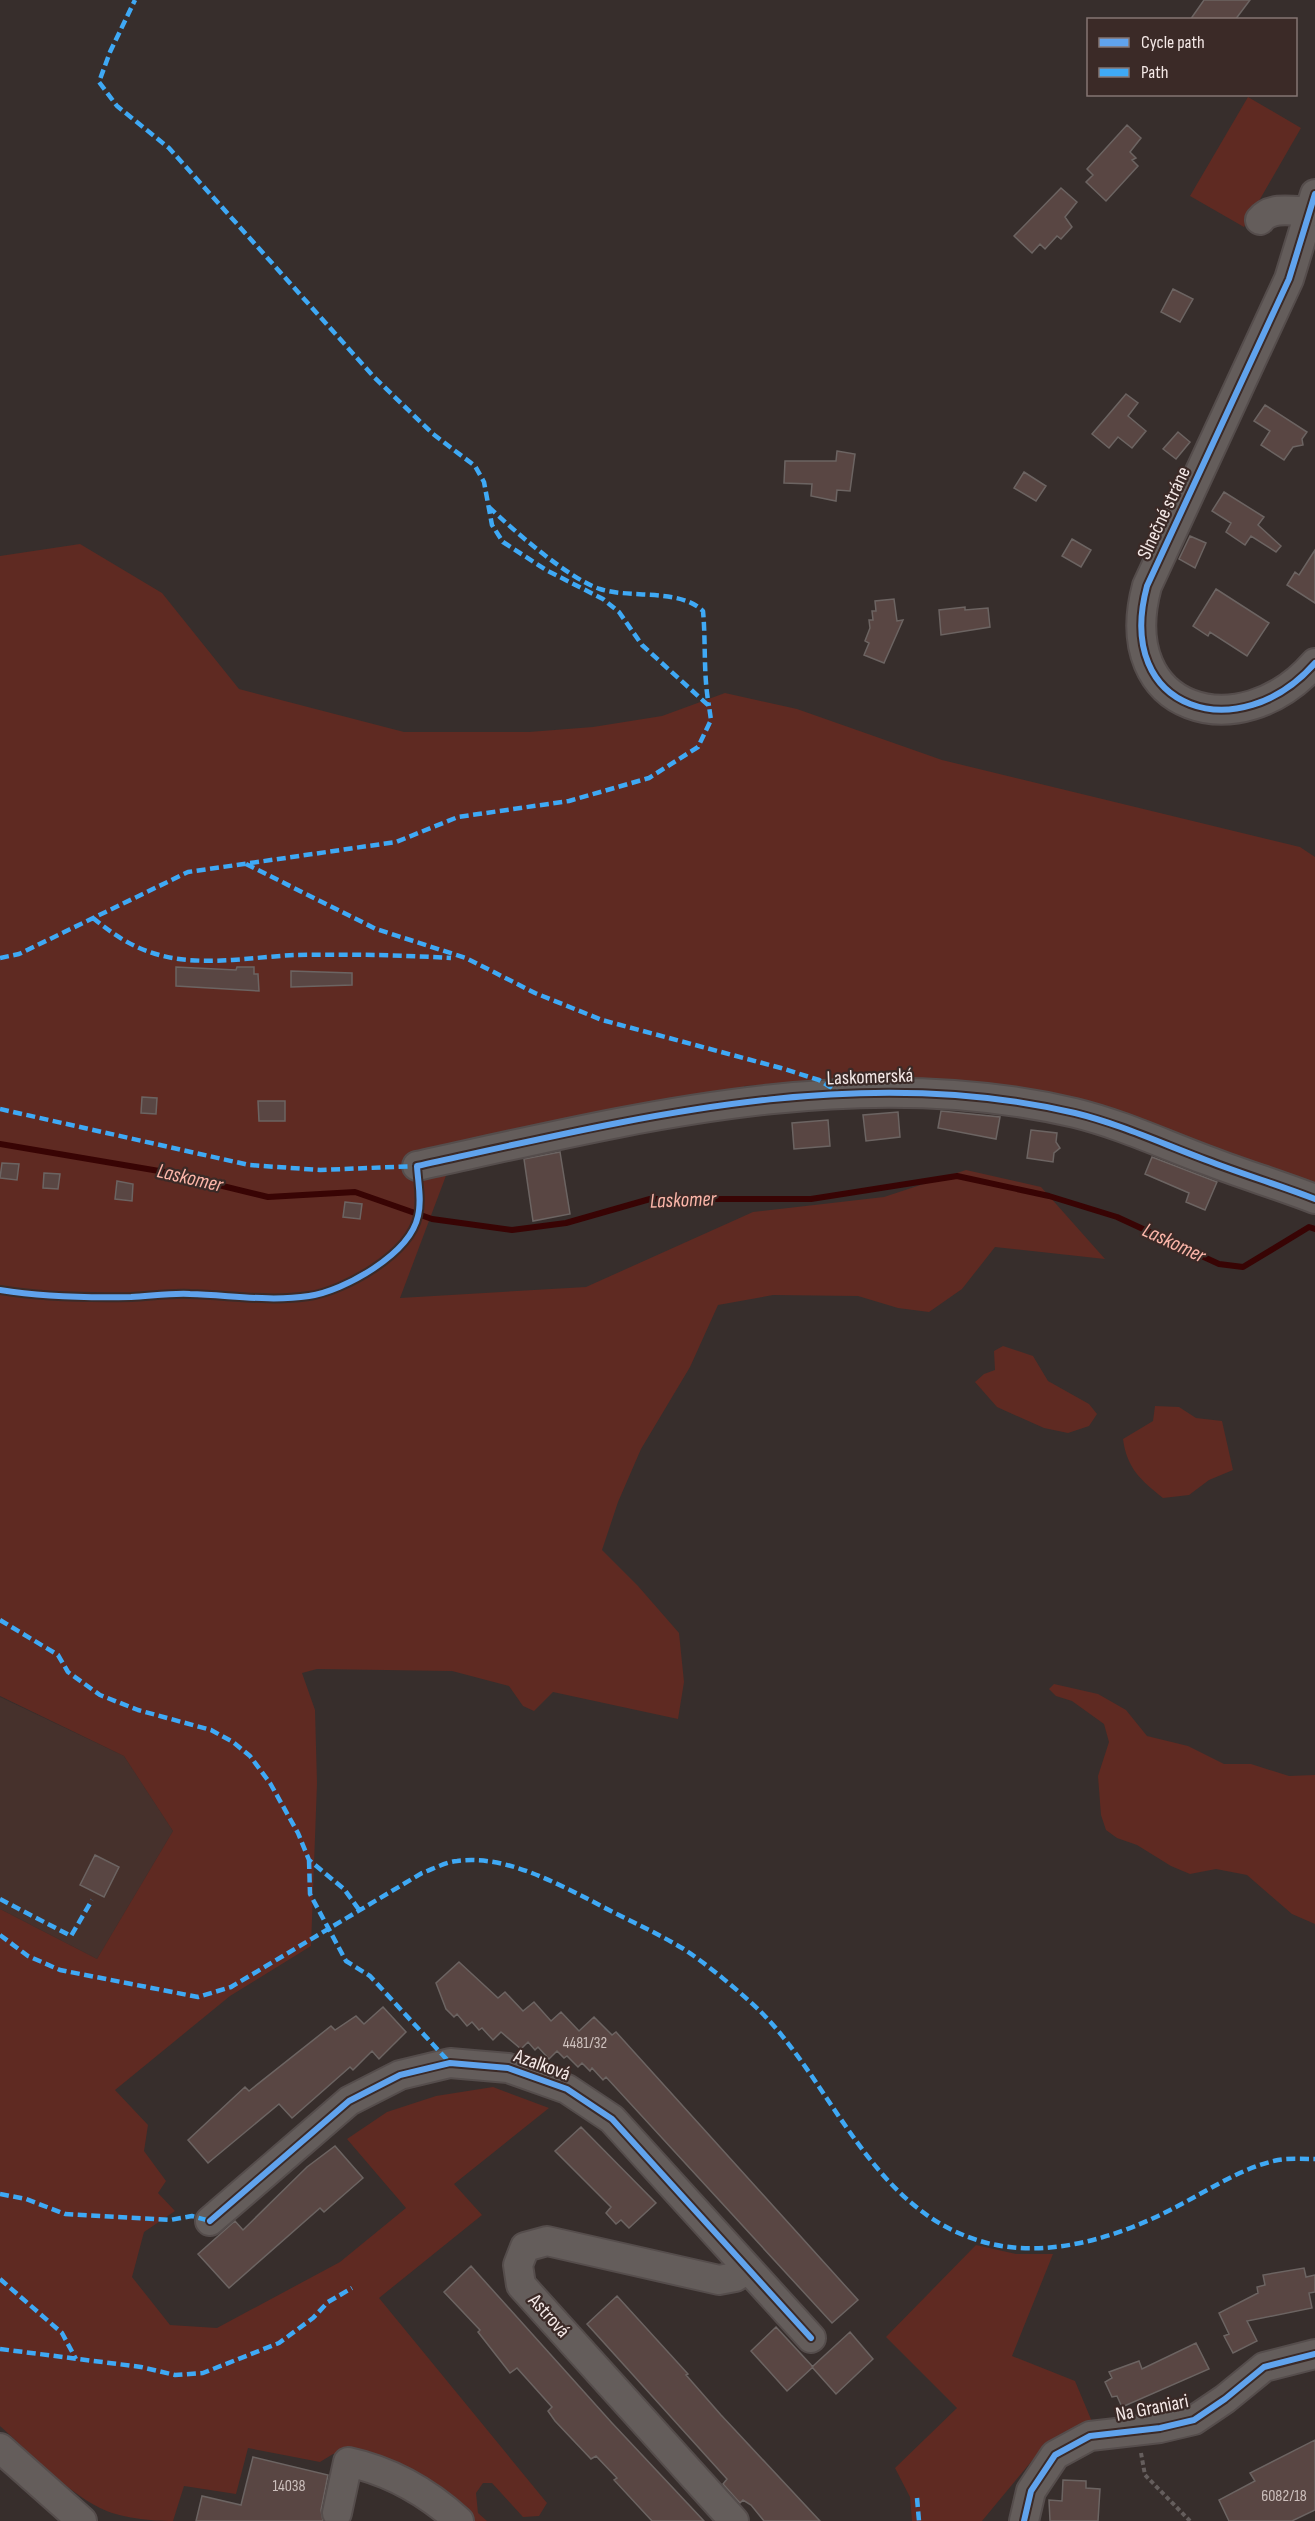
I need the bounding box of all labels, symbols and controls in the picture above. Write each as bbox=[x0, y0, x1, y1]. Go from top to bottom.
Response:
legend bbox=[1087, 18, 1297, 96]
text: Cycle path bbox=[1141, 32, 1205, 53]
text: Path bbox=[1141, 62, 1169, 83]
street label: Slnečné stráne bbox=[1132, 463, 1196, 563]
street label: Laskomerská bbox=[826, 1063, 914, 1091]
water label: Laskomer bbox=[155, 1158, 226, 1198]
water label: Laskomer bbox=[649, 1186, 718, 1214]
water label: Laskomer bbox=[1139, 1218, 1210, 1269]
house number: 4481/32 bbox=[563, 2034, 607, 2053]
street label: Azalková bbox=[510, 2043, 573, 2086]
street label: Astrová bbox=[522, 2288, 575, 2343]
street label: Na Graniari bbox=[1114, 2389, 1190, 2427]
house number: 14038 bbox=[272, 2477, 306, 2496]
house number: 6082/18 bbox=[1261, 2487, 1307, 2506]

